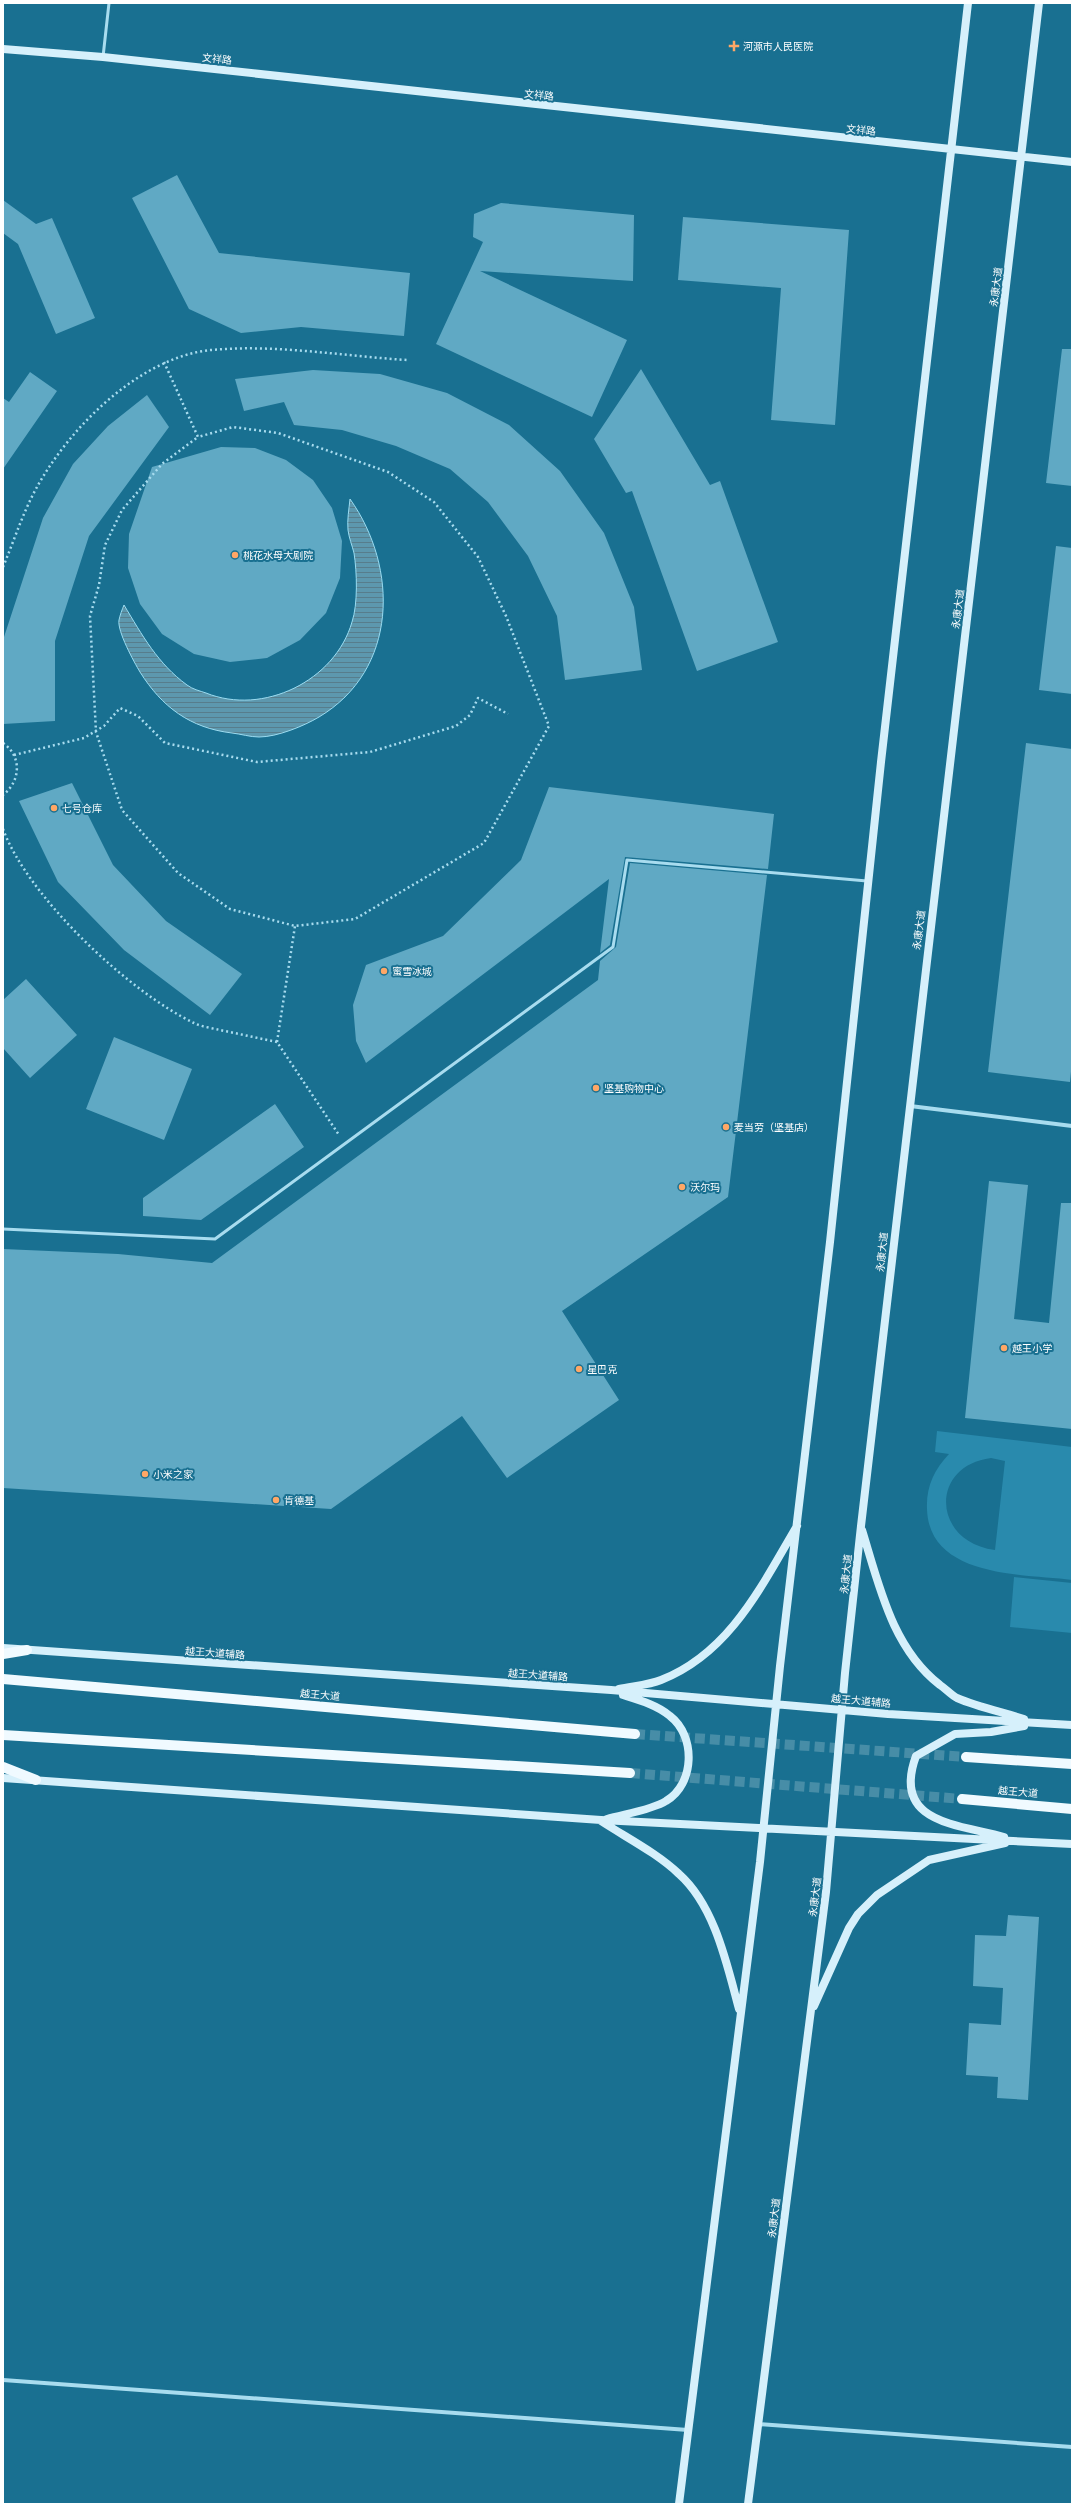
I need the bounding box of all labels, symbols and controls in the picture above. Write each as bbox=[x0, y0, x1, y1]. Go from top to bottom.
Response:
marker: 河源市人民医院 bbox=[728, 40, 740, 52]
place label: 河源市人民医院 bbox=[743, 41, 813, 52]
street label: 文祥路 bbox=[202, 52, 232, 66]
street label: 文祥路 bbox=[524, 88, 554, 102]
street label: 文祥路 bbox=[846, 123, 876, 137]
street label: 永康大道 bbox=[988, 266, 1004, 308]
marker: 桃花水母大剧院 bbox=[230, 550, 240, 560]
place label: 桃花水母大剧院 bbox=[243, 550, 313, 561]
street label: 永康大道 bbox=[950, 588, 966, 630]
marker: 七号仓库 bbox=[49, 803, 59, 813]
place label: 七号仓库 bbox=[62, 803, 102, 814]
street label: 永康大道 bbox=[911, 909, 927, 951]
marker: 蜜雪冰城 bbox=[379, 966, 389, 976]
place label: 蜜雪冰城 bbox=[392, 966, 432, 977]
marker: 坚基购物中心 bbox=[591, 1083, 601, 1093]
place label: 坚基购物中心 bbox=[604, 1083, 664, 1094]
marker: 麦当劳（坚基店） bbox=[721, 1122, 731, 1132]
place label: 麦当劳（坚基店） bbox=[734, 1122, 814, 1133]
marker: 沃尔玛 bbox=[677, 1182, 687, 1192]
place label: 沃尔玛 bbox=[690, 1182, 720, 1193]
street label: 永康大道 bbox=[874, 1232, 890, 1272]
marker: 越王小学 bbox=[999, 1343, 1009, 1353]
place label: 越王小学 bbox=[1012, 1343, 1052, 1354]
marker: 星巴克 bbox=[574, 1364, 584, 1374]
place label: 星巴克 bbox=[587, 1364, 617, 1375]
marker: 小米之家 bbox=[140, 1469, 150, 1479]
place label: 小米之家 bbox=[153, 1469, 194, 1480]
marker: 肯德基 bbox=[271, 1495, 281, 1505]
place label: 肯德基 bbox=[284, 1495, 314, 1506]
street label: 永康大道 bbox=[838, 1554, 854, 1594]
street label: 越王大道辅路 bbox=[185, 1645, 245, 1661]
street label: 越王大道辅路 bbox=[508, 1667, 568, 1683]
street label: 越王大道 bbox=[300, 1688, 340, 1702]
street label: 越王大道辅路 bbox=[831, 1693, 891, 1709]
street label: 越王大道 bbox=[998, 1785, 1038, 1799]
street label: 永康大道 bbox=[807, 1876, 823, 1918]
street label: 永康大道 bbox=[766, 2197, 782, 2239]

